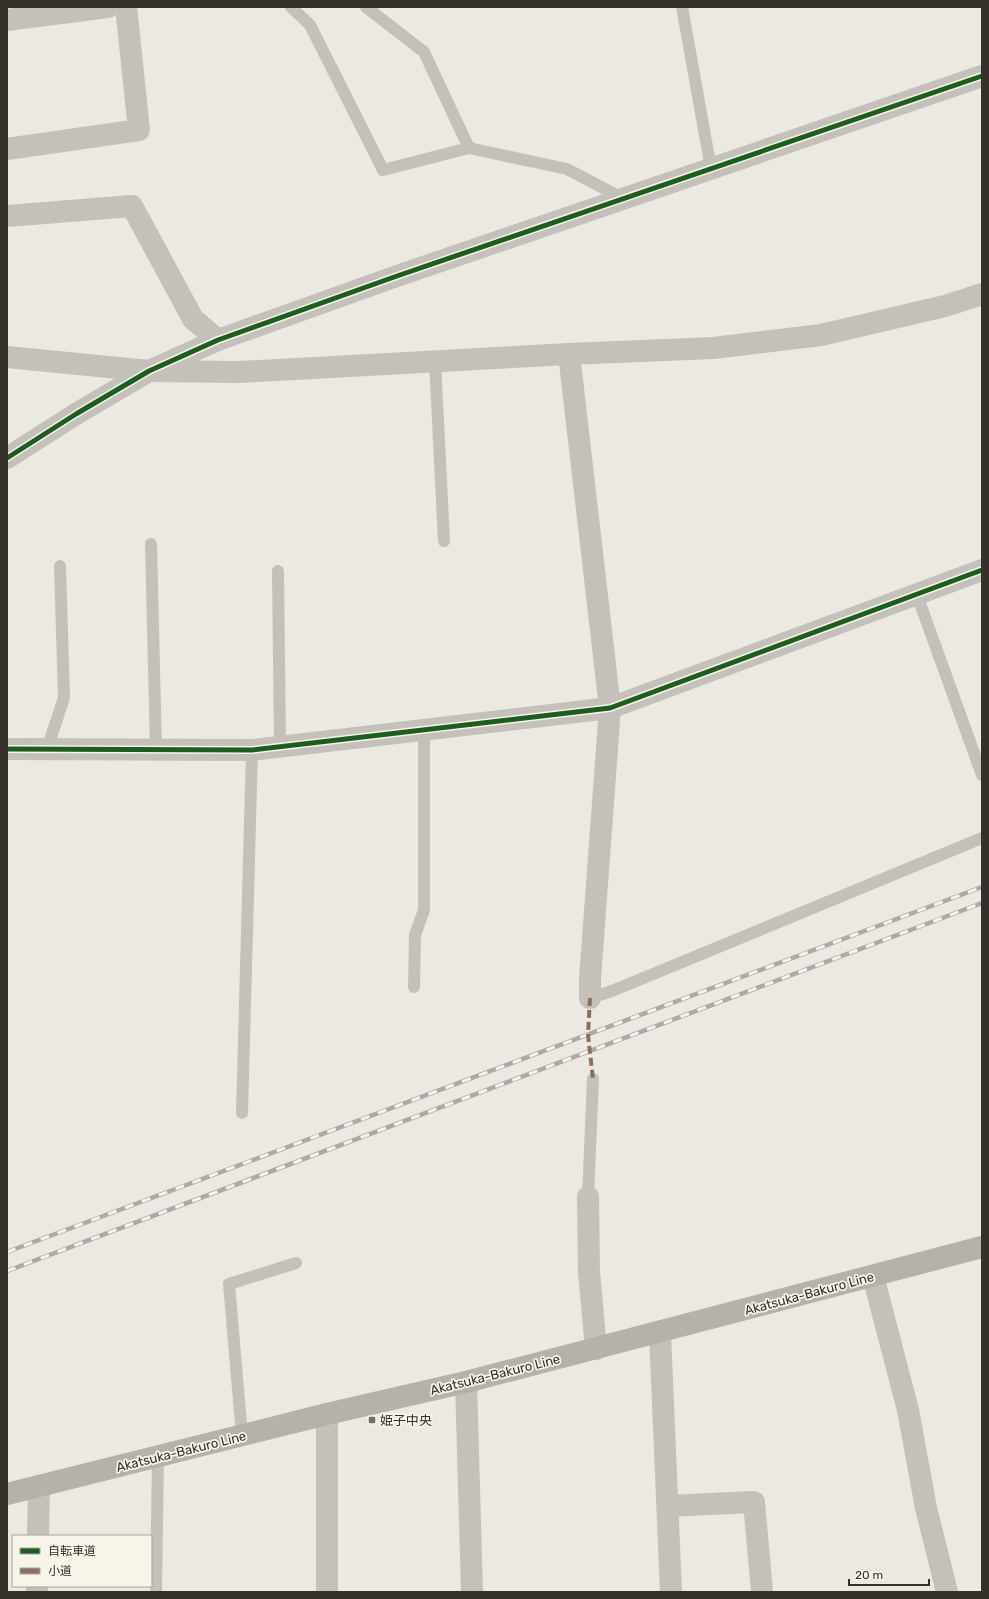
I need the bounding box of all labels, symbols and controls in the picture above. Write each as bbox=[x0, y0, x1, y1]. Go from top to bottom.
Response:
street label: Akatsuka-Bakuro Line bbox=[743, 1269, 875, 1318]
street label: Akatsuka-Bakuro Line bbox=[429, 1351, 562, 1398]
place label: 姫子中央 bbox=[380, 1413, 432, 1428]
marker: 姫子中央 bbox=[367, 1415, 377, 1425]
street label: Akatsuka-Bakuro Line bbox=[115, 1428, 248, 1475]
legend bbox=[12, 1535, 152, 1587]
text: 自転車道 bbox=[48, 1544, 96, 1558]
scale bar bbox=[849, 1561, 929, 1587]
text: 小道 bbox=[48, 1564, 72, 1578]
text: 20 m bbox=[855, 1568, 883, 1582]

